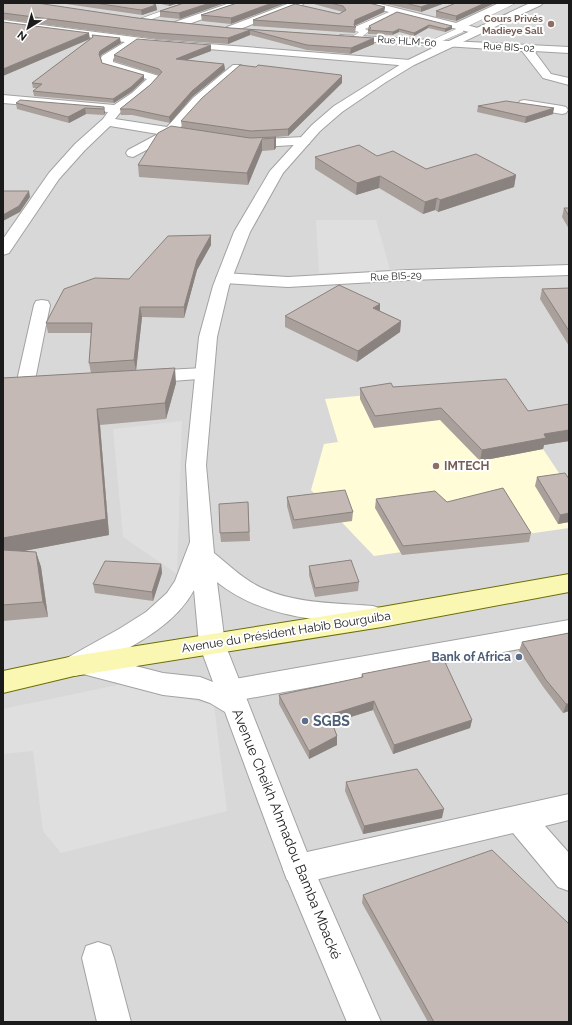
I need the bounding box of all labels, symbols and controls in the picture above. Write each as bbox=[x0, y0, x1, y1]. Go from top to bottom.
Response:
north arrow bbox=[8, 8, 48, 48]
place label: Cours Privés Madieye Sall bbox=[482, 13, 544, 36]
marker: Cours Privés Madieye Sall bbox=[546, 19, 556, 29]
text: N bbox=[15, 28, 30, 43]
street label: Rue HLM-60 bbox=[377, 33, 437, 49]
street label: Rue BIS-02 bbox=[483, 40, 535, 54]
street label: Rue BIS-29 bbox=[370, 269, 422, 283]
place label: IMTECH bbox=[444, 459, 490, 473]
marker: IMTECH bbox=[431, 461, 441, 471]
street label: Avenue du Président Habib Bourguiba bbox=[180, 609, 392, 655]
place label: Bank of Africa bbox=[432, 650, 511, 664]
marker: Bank of Africa bbox=[514, 652, 524, 662]
street label: Avenue Cheikh Ahmadou Bamba Mbacké bbox=[229, 706, 345, 962]
place label: SGBS bbox=[313, 713, 350, 729]
marker: SGBS bbox=[300, 716, 310, 726]

